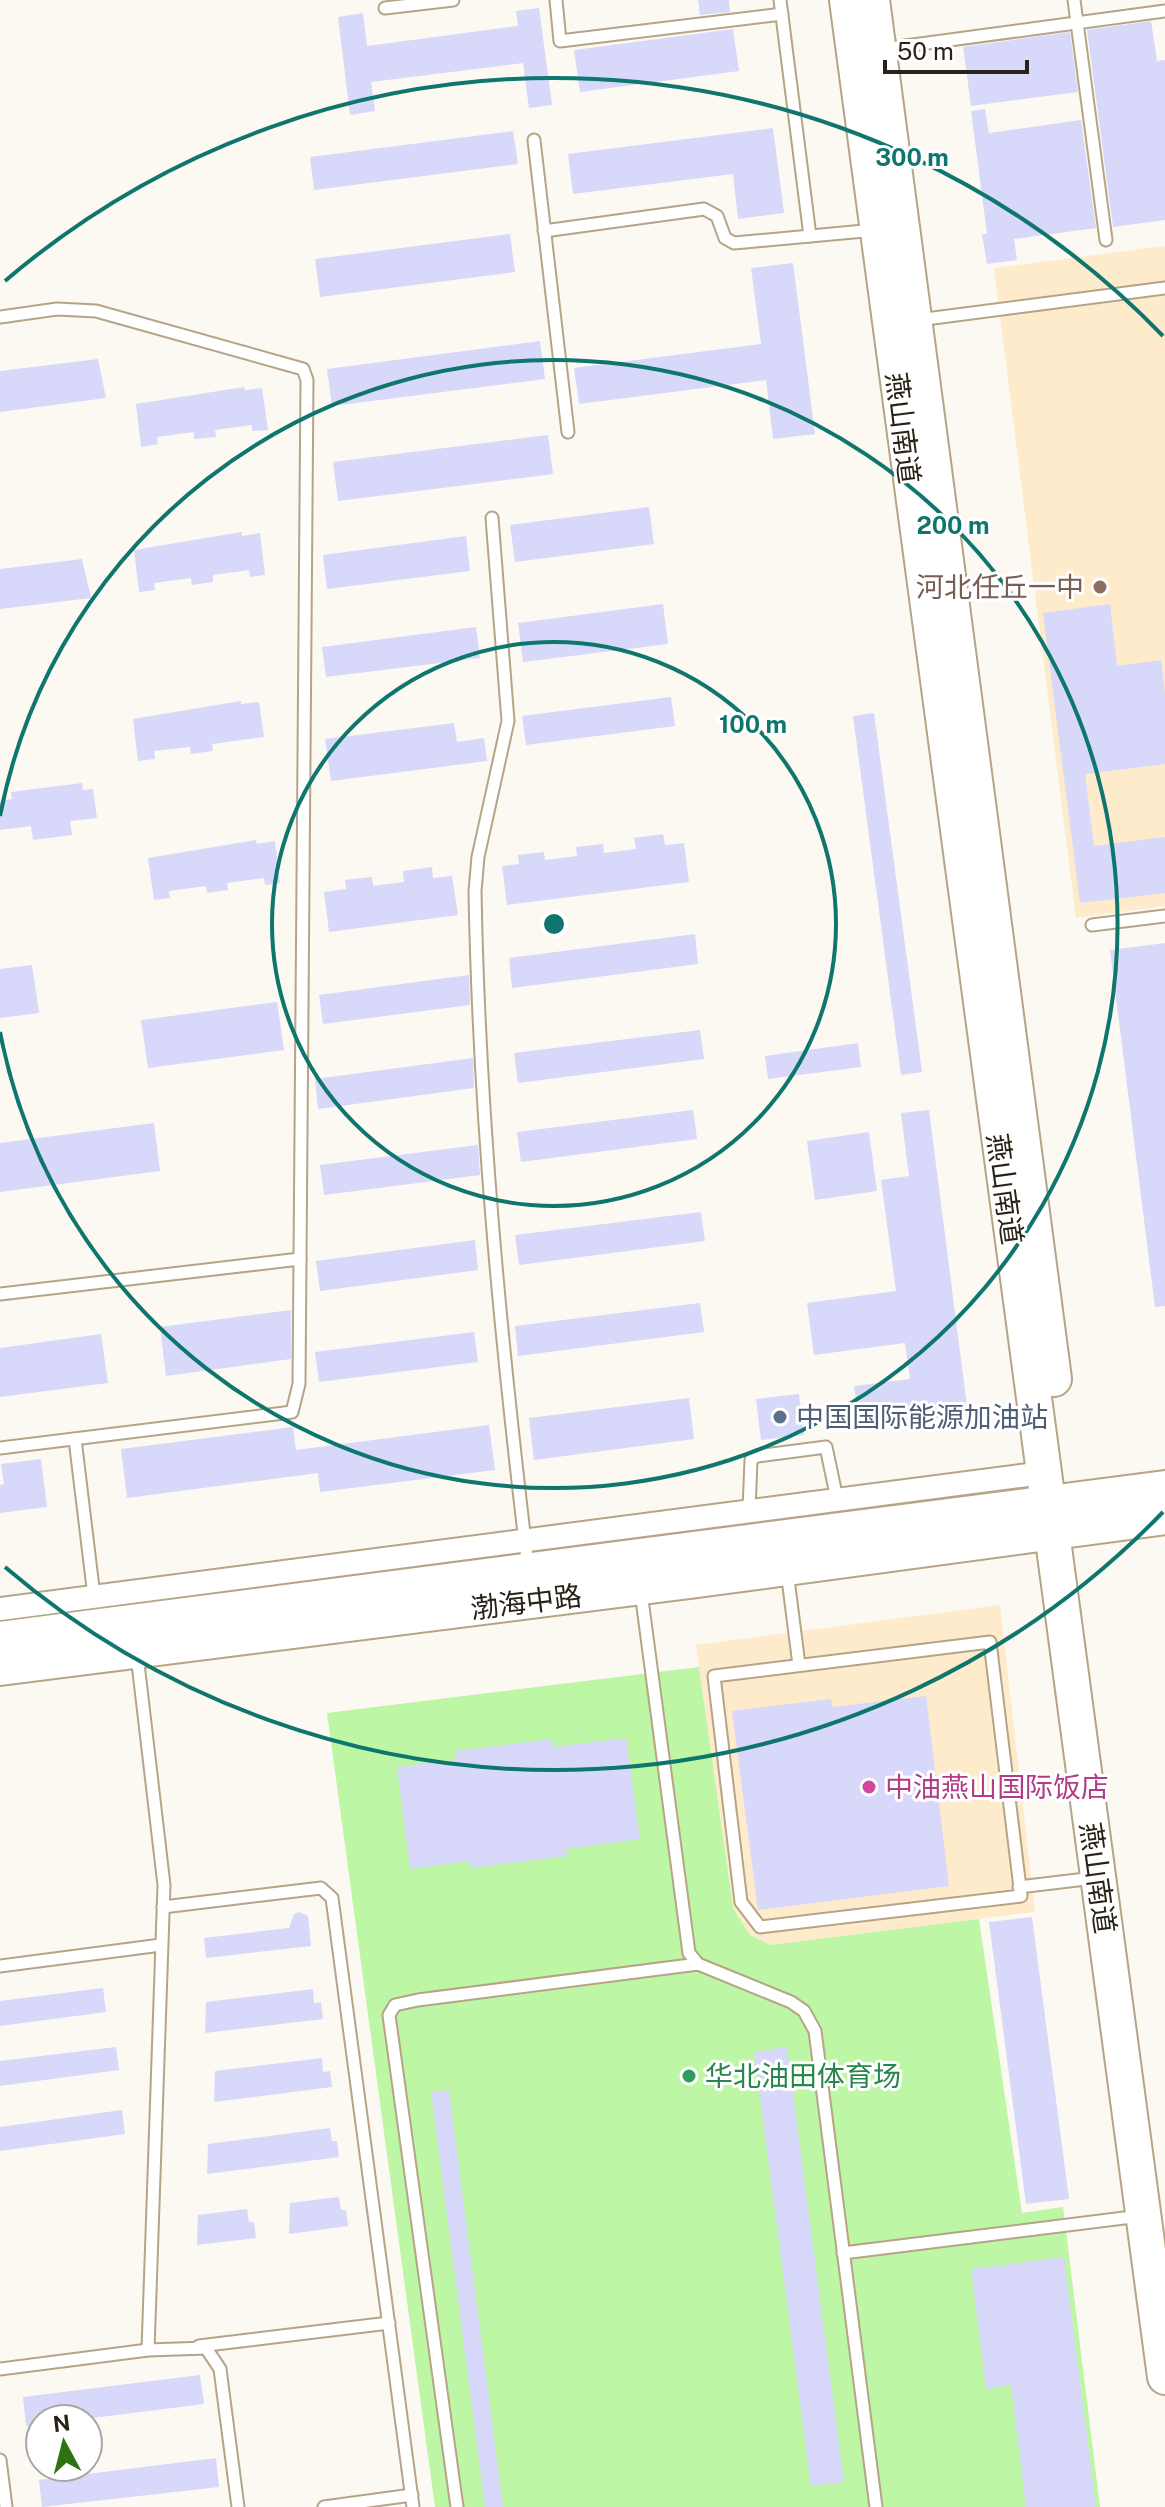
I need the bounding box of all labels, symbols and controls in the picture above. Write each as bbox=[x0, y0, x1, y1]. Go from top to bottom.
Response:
scale bar bbox=[885, 24, 1027, 74]
text: 50 m bbox=[897, 37, 954, 65]
text: 300 m bbox=[875, 143, 949, 171]
street label: 燕山南道 bbox=[880, 370, 927, 486]
text: 200 m bbox=[916, 511, 990, 539]
place label: 河北任丘一中 bbox=[916, 570, 1084, 603]
marker: 河北任丘一中 bbox=[1091, 578, 1109, 596]
text: 100 m bbox=[719, 710, 787, 738]
centre of rings bbox=[540, 910, 568, 938]
street label: 燕山南道 bbox=[981, 1131, 1030, 1247]
place label: 中国国际能源加油站 bbox=[796, 1400, 1048, 1433]
marker: 中国国际能源加油站 bbox=[771, 1408, 789, 1426]
street label: 渤海中路 bbox=[468, 1578, 584, 1625]
place label: 中油燕山国际饭店 bbox=[885, 1770, 1109, 1803]
marker: 中油燕山国际饭店 bbox=[860, 1778, 878, 1796]
street label: 燕山南道 bbox=[1074, 1820, 1123, 1936]
place label: 华北油田体育场 bbox=[705, 2059, 901, 2092]
marker: 华北油田体育场 bbox=[680, 2067, 698, 2085]
north arrow bbox=[24, 2403, 104, 2483]
text: N bbox=[51, 2409, 72, 2437]

